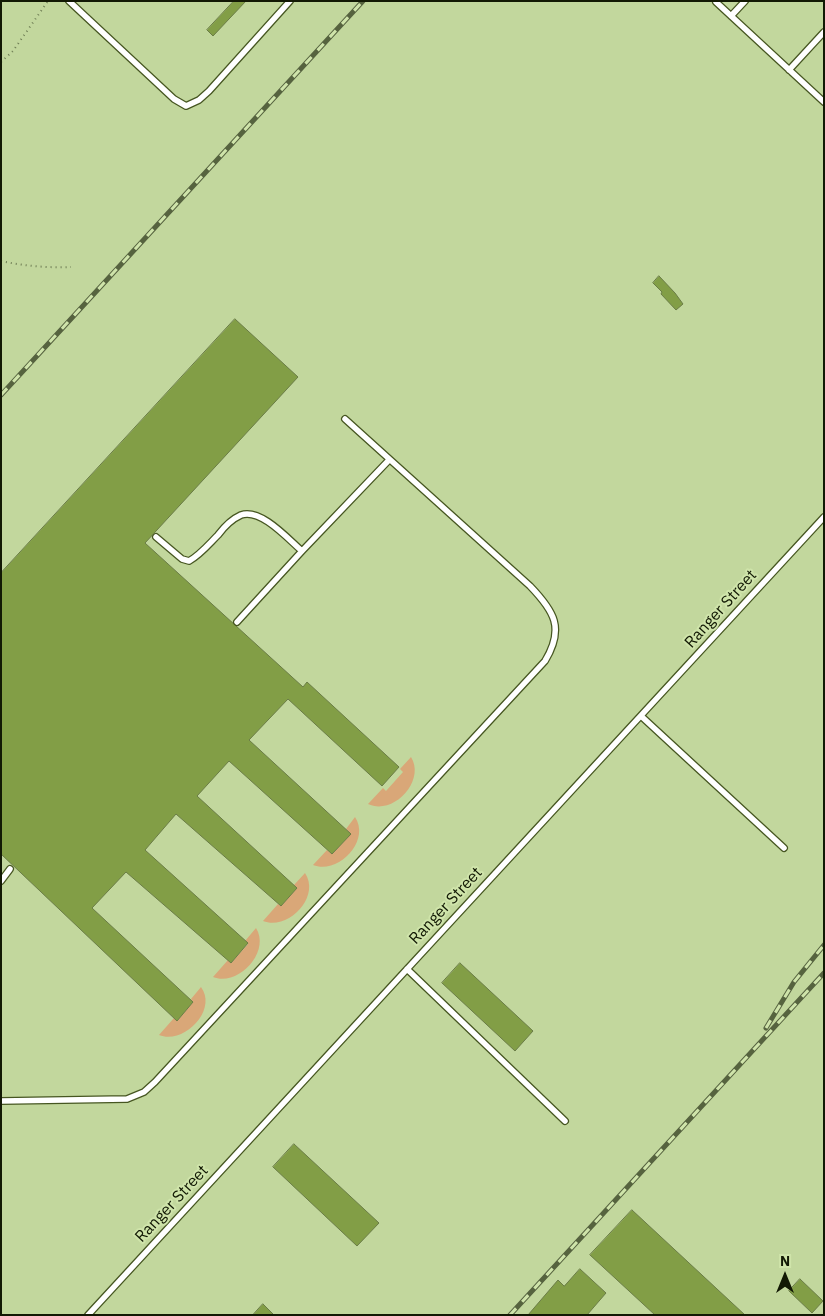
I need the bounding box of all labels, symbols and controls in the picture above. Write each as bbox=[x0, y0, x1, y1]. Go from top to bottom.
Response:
street label: Ranger Street bbox=[681, 566, 761, 652]
street label: Ranger Street bbox=[405, 863, 487, 949]
street label: Ranger Street bbox=[131, 1161, 213, 1247]
north arrow bbox=[760, 1251, 810, 1301]
text: N bbox=[780, 1252, 790, 1270]

